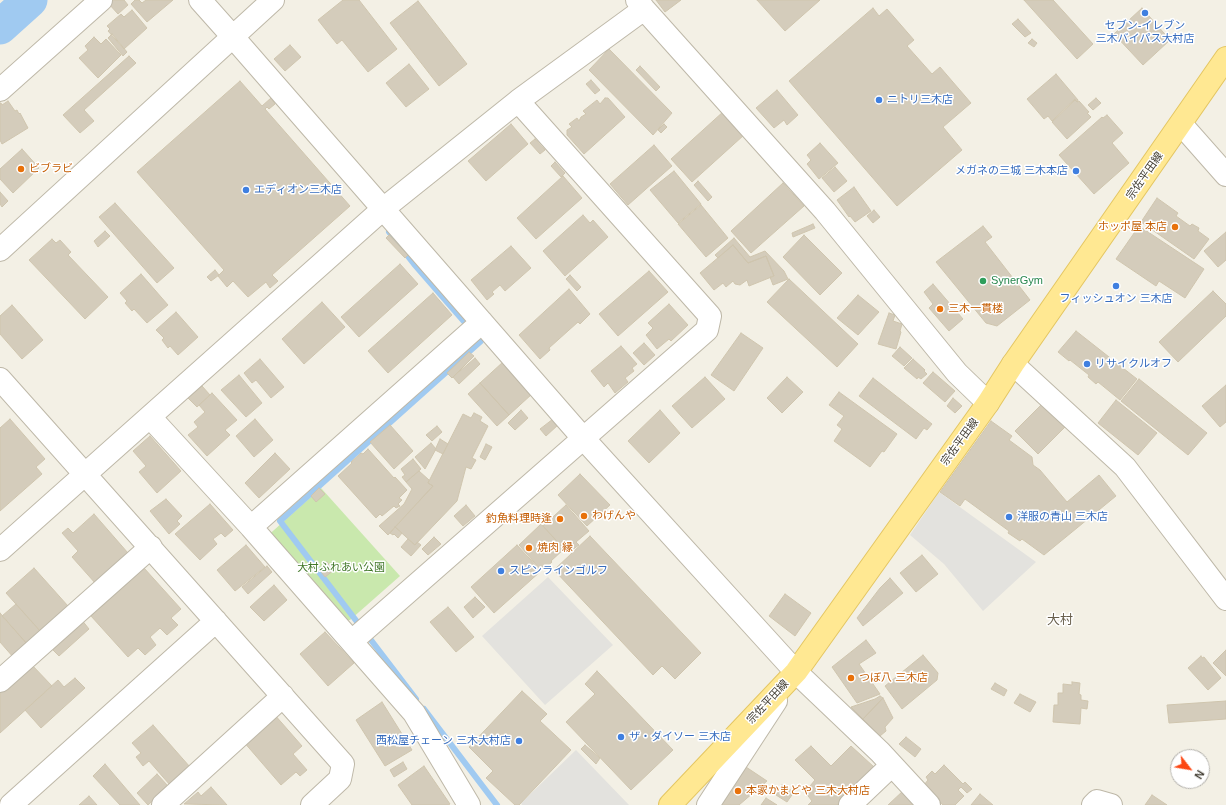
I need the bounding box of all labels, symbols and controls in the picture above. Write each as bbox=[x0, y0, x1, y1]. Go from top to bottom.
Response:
marker: セブン-イレブン 三木バイパス大村店 bbox=[1140, 8, 1150, 18]
place label: セブン-イレブン 三木バイパス大村店 bbox=[1096, 19, 1194, 45]
place label: ニトリ三木店 bbox=[887, 93, 953, 107]
marker: ニトリ三木店 bbox=[874, 95, 884, 105]
street label: 宗佐平田線 bbox=[1124, 150, 1166, 202]
place label: ビブラビ bbox=[29, 162, 73, 176]
marker: ビブラビ bbox=[16, 164, 26, 174]
place label: メガネの三城 三木本店 bbox=[955, 164, 1068, 178]
marker: メガネの三城 三木本店 bbox=[1071, 166, 1081, 176]
place label: エディオン三木店 bbox=[254, 183, 342, 197]
marker: エディオン三木店 bbox=[241, 185, 251, 195]
place label: ホッポ屋 本店 bbox=[1098, 220, 1167, 234]
marker: ホッポ屋 本店 bbox=[1170, 222, 1180, 232]
place label: SynerGym bbox=[991, 274, 1043, 288]
marker: SynerGym bbox=[978, 276, 988, 286]
marker: フィッシュオン 三木店 bbox=[1111, 281, 1121, 291]
place label: フィッシュオン 三木店 bbox=[1059, 292, 1173, 306]
place label: 三木一貫楼 bbox=[948, 302, 1003, 316]
marker: 三木一貫楼 bbox=[935, 304, 945, 314]
place label: リサイクルオフ bbox=[1095, 357, 1172, 371]
marker: リサイクルオフ bbox=[1082, 359, 1092, 369]
street label: 宗佐平田線 bbox=[938, 416, 982, 468]
place label: わげんや bbox=[592, 509, 636, 523]
place label: 洋服の青山 三木店 bbox=[1017, 510, 1108, 524]
marker: わげんや bbox=[579, 511, 589, 521]
place label: 釣魚料理時逢 bbox=[486, 512, 552, 526]
marker: 洋服の青山 三木店 bbox=[1004, 512, 1014, 522]
marker: 釣魚料理時逢 bbox=[555, 514, 565, 524]
place label: 焼肉 縁 bbox=[537, 541, 573, 555]
marker: 焼肉 縁 bbox=[524, 543, 534, 553]
park label: 大村ふれあい公園 bbox=[297, 561, 385, 575]
place label: スピンラインゴルフ bbox=[509, 564, 608, 578]
marker: スピンラインゴルフ bbox=[496, 566, 506, 576]
district label: 大村 bbox=[1047, 612, 1073, 628]
place label: つぼ八 三木店 bbox=[859, 671, 928, 685]
marker: つぼ八 三木店 bbox=[846, 673, 856, 683]
street label: 宗佐平田線 bbox=[744, 677, 792, 727]
place label: ザ・ダイソー 三木店 bbox=[629, 730, 731, 744]
marker: ザ・ダイソー 三木店 bbox=[616, 732, 626, 742]
place label: 西松屋チェーン 三木大村店 bbox=[376, 734, 511, 748]
marker: 西松屋チェーン 三木大村店 bbox=[514, 736, 524, 746]
north arrow bbox=[1170, 749, 1210, 789]
text: N bbox=[1192, 768, 1207, 781]
place label: 本家かまどや 三木大村店 bbox=[746, 784, 870, 798]
marker: 本家かまどや 三木大村店 bbox=[733, 786, 743, 796]

